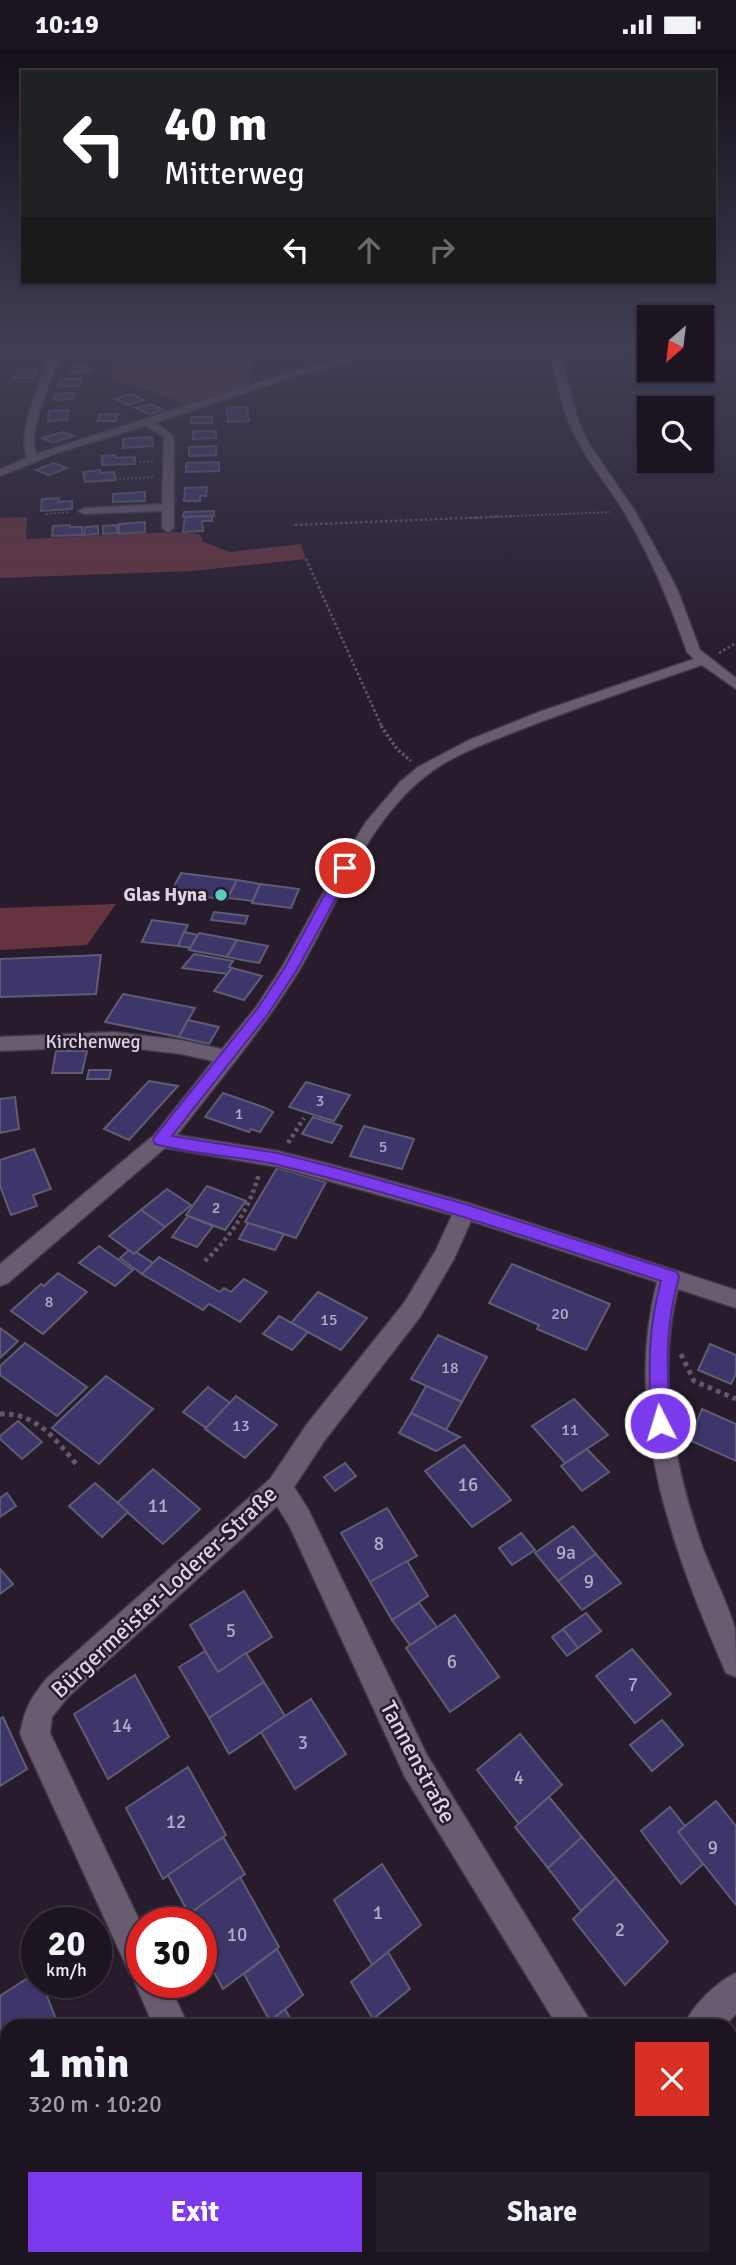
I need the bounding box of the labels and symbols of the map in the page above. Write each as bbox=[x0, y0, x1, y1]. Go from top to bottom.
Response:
north arrow bbox=[637, 305, 714, 381]
pin bbox=[315, 838, 375, 898]
place label: Glas Hyna bbox=[124, 883, 207, 907]
marker: Glas Hyna bbox=[213, 887, 229, 903]
street label: Kirchenweg bbox=[45, 1030, 141, 1054]
house number: 3 bbox=[316, 1091, 324, 1111]
house number: 1 bbox=[235, 1104, 243, 1124]
house number: 5 bbox=[379, 1137, 387, 1157]
house number: 2 bbox=[212, 1198, 220, 1218]
house number: 8 bbox=[45, 1292, 53, 1312]
house number: 20 bbox=[551, 1304, 569, 1324]
house number: 15 bbox=[320, 1310, 338, 1330]
house number: 18 bbox=[441, 1358, 459, 1378]
position arrow bbox=[623, 1386, 697, 1460]
house number: 13 bbox=[232, 1416, 250, 1436]
house number: 11 bbox=[561, 1420, 579, 1440]
house number: 16 bbox=[458, 1473, 478, 1497]
street label: Bürgermeister-Loderer-Straße bbox=[45, 1480, 283, 1704]
house number: 11 bbox=[148, 1494, 168, 1518]
house number: 8 bbox=[374, 1532, 384, 1556]
house number: 9a bbox=[556, 1541, 576, 1565]
house number: 9 bbox=[584, 1570, 594, 1594]
house number: 5 bbox=[226, 1619, 236, 1643]
house number: 6 bbox=[447, 1650, 457, 1674]
house number: 7 bbox=[628, 1673, 638, 1697]
street label: Tannenstraße bbox=[374, 1696, 462, 1828]
house number: 14 bbox=[112, 1714, 132, 1738]
house number: 3 bbox=[298, 1731, 308, 1755]
house number: 4 bbox=[514, 1766, 524, 1790]
house number: 12 bbox=[166, 1810, 186, 1834]
house number: 9 bbox=[708, 1836, 718, 1860]
house number: 1 bbox=[373, 1901, 383, 1925]
speed limit sign: 30 bbox=[126, 1907, 217, 1998]
house number: 2 bbox=[615, 1918, 625, 1942]
house number: 10 bbox=[227, 1923, 247, 1947]

